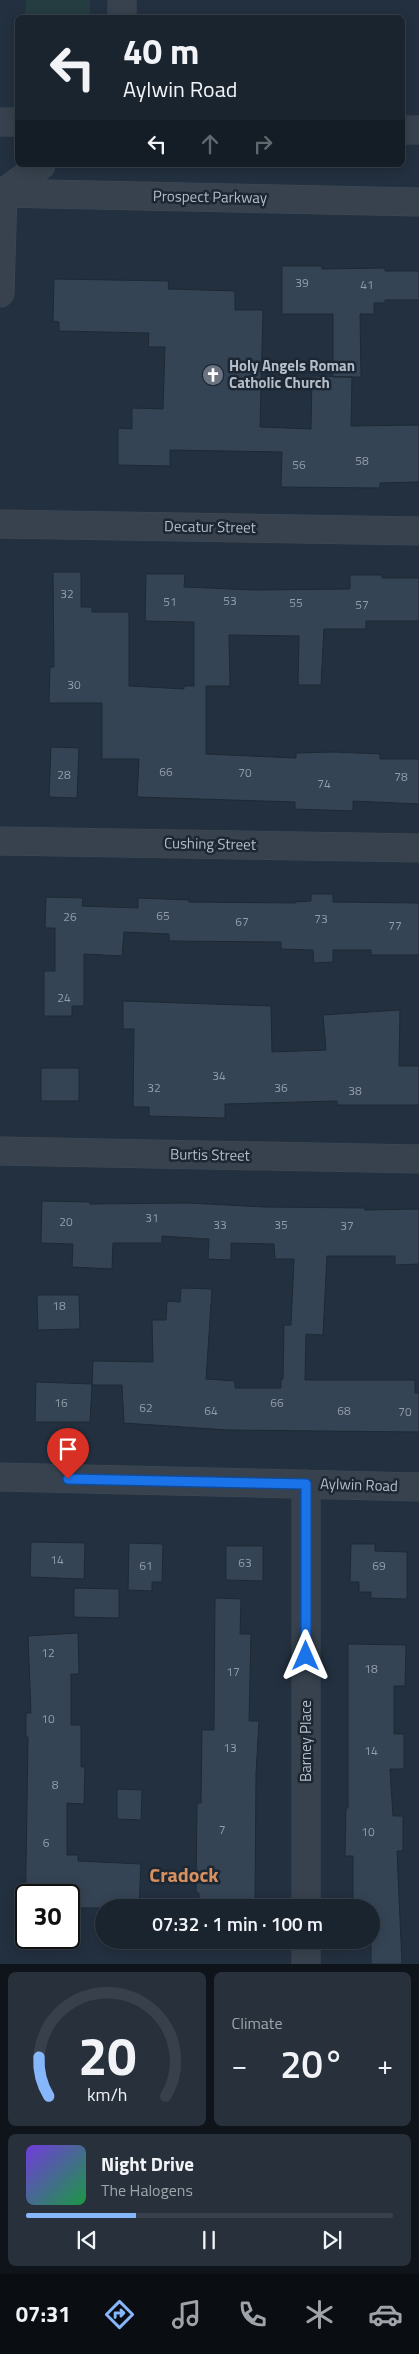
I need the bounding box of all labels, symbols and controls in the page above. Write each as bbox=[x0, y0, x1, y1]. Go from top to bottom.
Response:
text: 40 m bbox=[123, 24, 199, 78]
icon: left bbox=[40, 35, 105, 100]
text: Aylwin Road bbox=[123, 72, 237, 106]
icon: left bbox=[143, 130, 171, 158]
icon: ahead bbox=[196, 130, 224, 158]
icon: right bbox=[249, 130, 277, 158]
street label: Prospect Parkway bbox=[153, 184, 267, 209]
house number: 39 bbox=[295, 273, 309, 292]
house number: 41 bbox=[360, 275, 374, 294]
place label: Holy Angels Roman Catholic Church bbox=[229, 354, 355, 394]
church icon: Holy Angels Roman Catholic Church bbox=[201, 363, 225, 387]
house number: 58 bbox=[355, 451, 369, 470]
house number: 56 bbox=[292, 455, 306, 474]
street label: Decatur Street bbox=[164, 514, 257, 539]
house number: 32 bbox=[60, 584, 74, 603]
house number: 53 bbox=[223, 591, 237, 610]
house number: 51 bbox=[163, 592, 177, 611]
house number: 55 bbox=[289, 593, 303, 612]
house number: 57 bbox=[355, 595, 369, 614]
house number: 30 bbox=[67, 675, 81, 694]
house number: 66 bbox=[159, 762, 173, 781]
house number: 70 bbox=[238, 763, 252, 782]
house number: 28 bbox=[57, 765, 71, 784]
house number: 78 bbox=[394, 767, 408, 786]
house number: 74 bbox=[317, 774, 331, 793]
street label: Cushing Street bbox=[164, 831, 257, 856]
house number: 65 bbox=[156, 906, 170, 925]
house number: 26 bbox=[63, 907, 77, 926]
house number: 73 bbox=[314, 909, 328, 928]
house number: 67 bbox=[235, 912, 249, 931]
house number: 77 bbox=[388, 916, 402, 935]
house number: 24 bbox=[57, 988, 71, 1007]
house number: 34 bbox=[212, 1066, 226, 1085]
house number: 32 bbox=[147, 1078, 161, 1097]
house number: 36 bbox=[274, 1078, 288, 1097]
house number: 38 bbox=[348, 1081, 362, 1100]
street label: Burtis Street bbox=[170, 1142, 251, 1167]
house number: 31 bbox=[145, 1208, 159, 1227]
house number: 20 bbox=[59, 1212, 73, 1231]
house number: 33 bbox=[213, 1215, 227, 1234]
house number: 35 bbox=[274, 1215, 288, 1234]
house number: 37 bbox=[340, 1216, 354, 1235]
house number: 18 bbox=[52, 1296, 66, 1315]
house number: 16 bbox=[54, 1393, 68, 1412]
house number: 66 bbox=[270, 1393, 284, 1412]
house number: 62 bbox=[139, 1398, 153, 1417]
house number: 64 bbox=[204, 1401, 218, 1420]
house number: 68 bbox=[337, 1401, 351, 1420]
house number: 70 bbox=[398, 1402, 412, 1421]
pin bbox=[47, 1428, 89, 1479]
icon: arrive bbox=[54, 1435, 82, 1463]
street label: Aylwin Road bbox=[320, 1472, 398, 1497]
house number: 14 bbox=[50, 1550, 64, 1569]
house number: 63 bbox=[238, 1553, 252, 1572]
house number: 61 bbox=[139, 1556, 153, 1575]
house number: 69 bbox=[372, 1556, 386, 1575]
position arrow bbox=[279, 1629, 331, 1681]
house number: 12 bbox=[41, 1643, 55, 1662]
house number: 18 bbox=[364, 1659, 378, 1678]
house number: 17 bbox=[226, 1662, 240, 1681]
street label: Barney Place bbox=[294, 1700, 317, 1782]
house number: 10 bbox=[41, 1709, 55, 1728]
house number: 13 bbox=[223, 1738, 237, 1757]
house number: 14 bbox=[364, 1741, 378, 1760]
house number: 8 bbox=[52, 1775, 59, 1794]
house number: 7 bbox=[219, 1820, 225, 1839]
house number: 10 bbox=[361, 1822, 375, 1841]
house number: 6 bbox=[43, 1833, 50, 1852]
district label: Cradock bbox=[149, 1859, 219, 1890]
speed limit sign: 30 bbox=[15, 1884, 80, 1949]
text: 07:32 · 1 min · 100 m bbox=[152, 1909, 323, 1938]
text: Climate bbox=[232, 2011, 283, 2035]
text: 20 bbox=[78, 2016, 136, 2095]
text: 20° bbox=[280, 2035, 344, 2093]
text: − bbox=[232, 2043, 247, 2086]
text: + bbox=[377, 2043, 393, 2086]
text: km/h bbox=[87, 2081, 127, 2108]
text: Night Drive bbox=[101, 2149, 194, 2178]
text: The Halogens bbox=[101, 2178, 193, 2202]
icon: previous bbox=[73, 2226, 101, 2254]
icon: pause bbox=[195, 2226, 223, 2254]
icon: next bbox=[318, 2226, 346, 2254]
text: 07:31 bbox=[16, 2297, 71, 2331]
icon: directions bbox=[102, 2297, 137, 2332]
icon: music bbox=[169, 2297, 204, 2332]
icon: phone bbox=[235, 2297, 270, 2332]
icon: climate bbox=[302, 2297, 337, 2332]
icon: car bbox=[368, 2297, 403, 2332]

